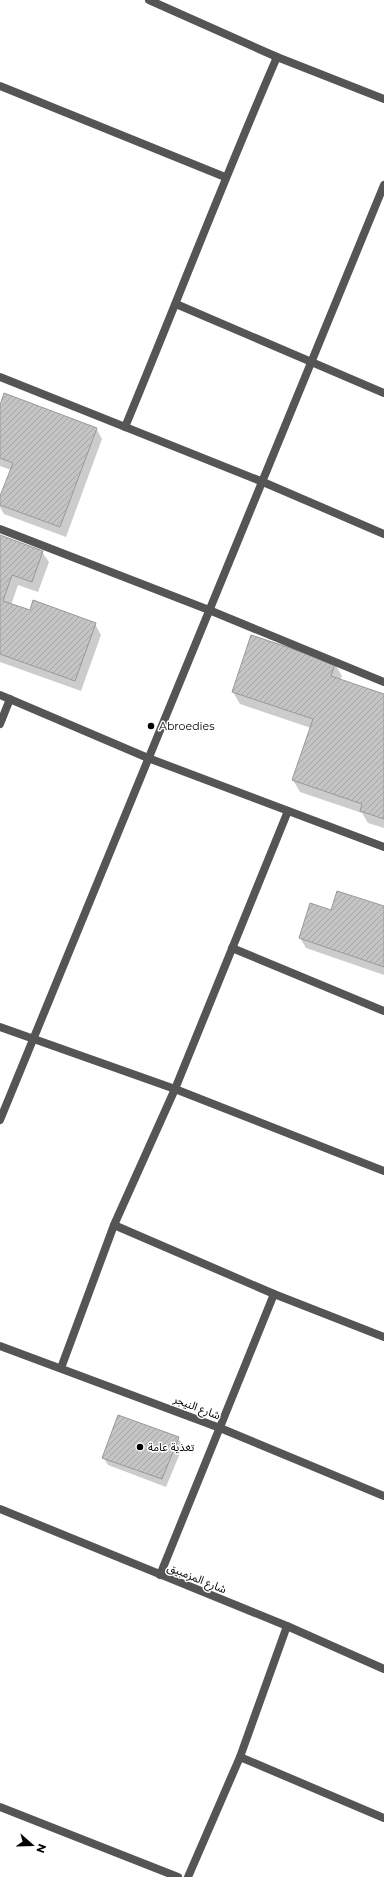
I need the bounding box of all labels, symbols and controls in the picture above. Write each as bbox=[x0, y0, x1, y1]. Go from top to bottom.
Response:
place label: Abroedies bbox=[159, 719, 215, 733]
marker: Abroedies bbox=[146, 721, 156, 731]
street label: شارع النيجر bbox=[170, 1391, 223, 1423]
place label: تغذية عامة bbox=[148, 1440, 194, 1454]
marker: تغذية عامة bbox=[135, 1442, 145, 1452]
street label: شارع المزمبيق bbox=[165, 1560, 229, 1597]
north arrow bbox=[12, 1825, 52, 1865]
text: N bbox=[33, 1842, 49, 1855]

